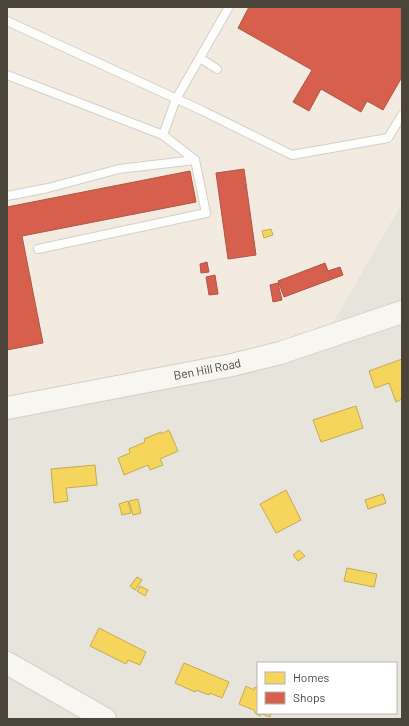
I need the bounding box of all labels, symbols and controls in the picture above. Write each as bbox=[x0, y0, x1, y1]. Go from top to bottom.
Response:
street label: Ben Hill Road bbox=[172, 355, 242, 382]
legend bbox=[257, 662, 397, 714]
text: Homes bbox=[293, 670, 330, 684]
text: Shops bbox=[293, 690, 326, 704]

